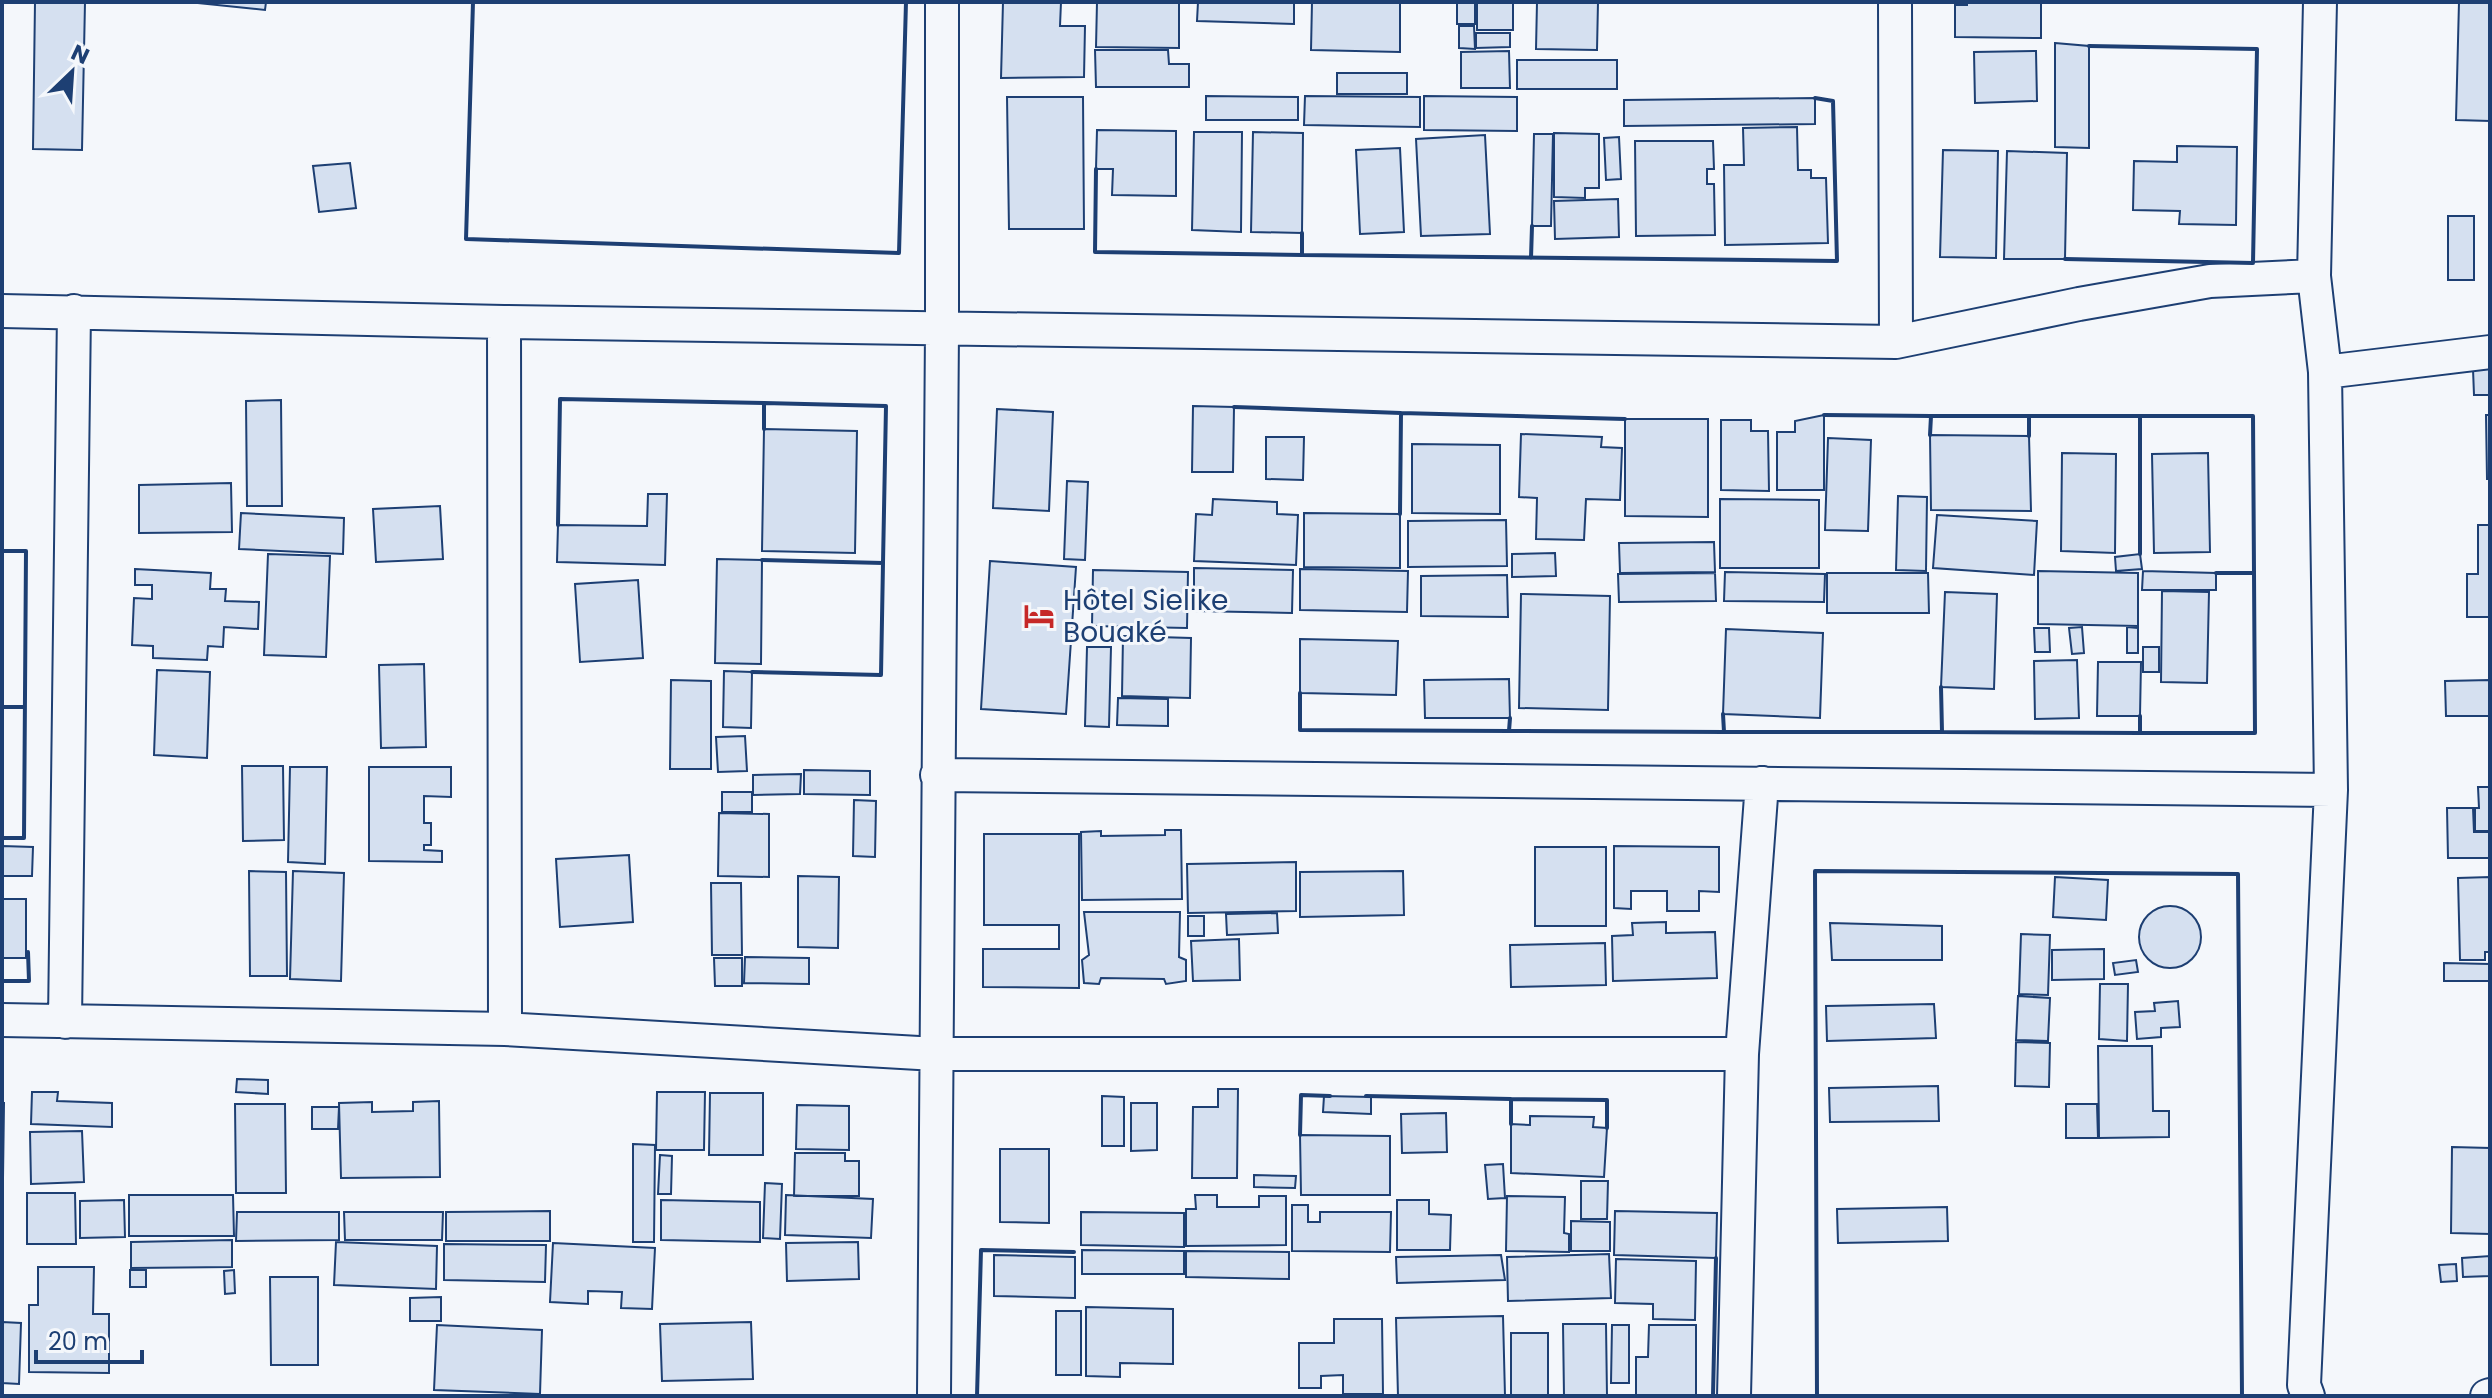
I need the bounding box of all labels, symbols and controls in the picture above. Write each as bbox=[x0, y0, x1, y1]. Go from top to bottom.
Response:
north arrow bbox=[32, 32, 112, 112]
text: N bbox=[66, 37, 94, 72]
place label: Hôtel Sielike Bouaké bbox=[1063, 581, 1228, 652]
hotel icon: Hôtel Sielike Bouaké bbox=[1022, 599, 1056, 633]
scale bar bbox=[36, 1314, 142, 1364]
text: 20 m bbox=[48, 1325, 108, 1358]

